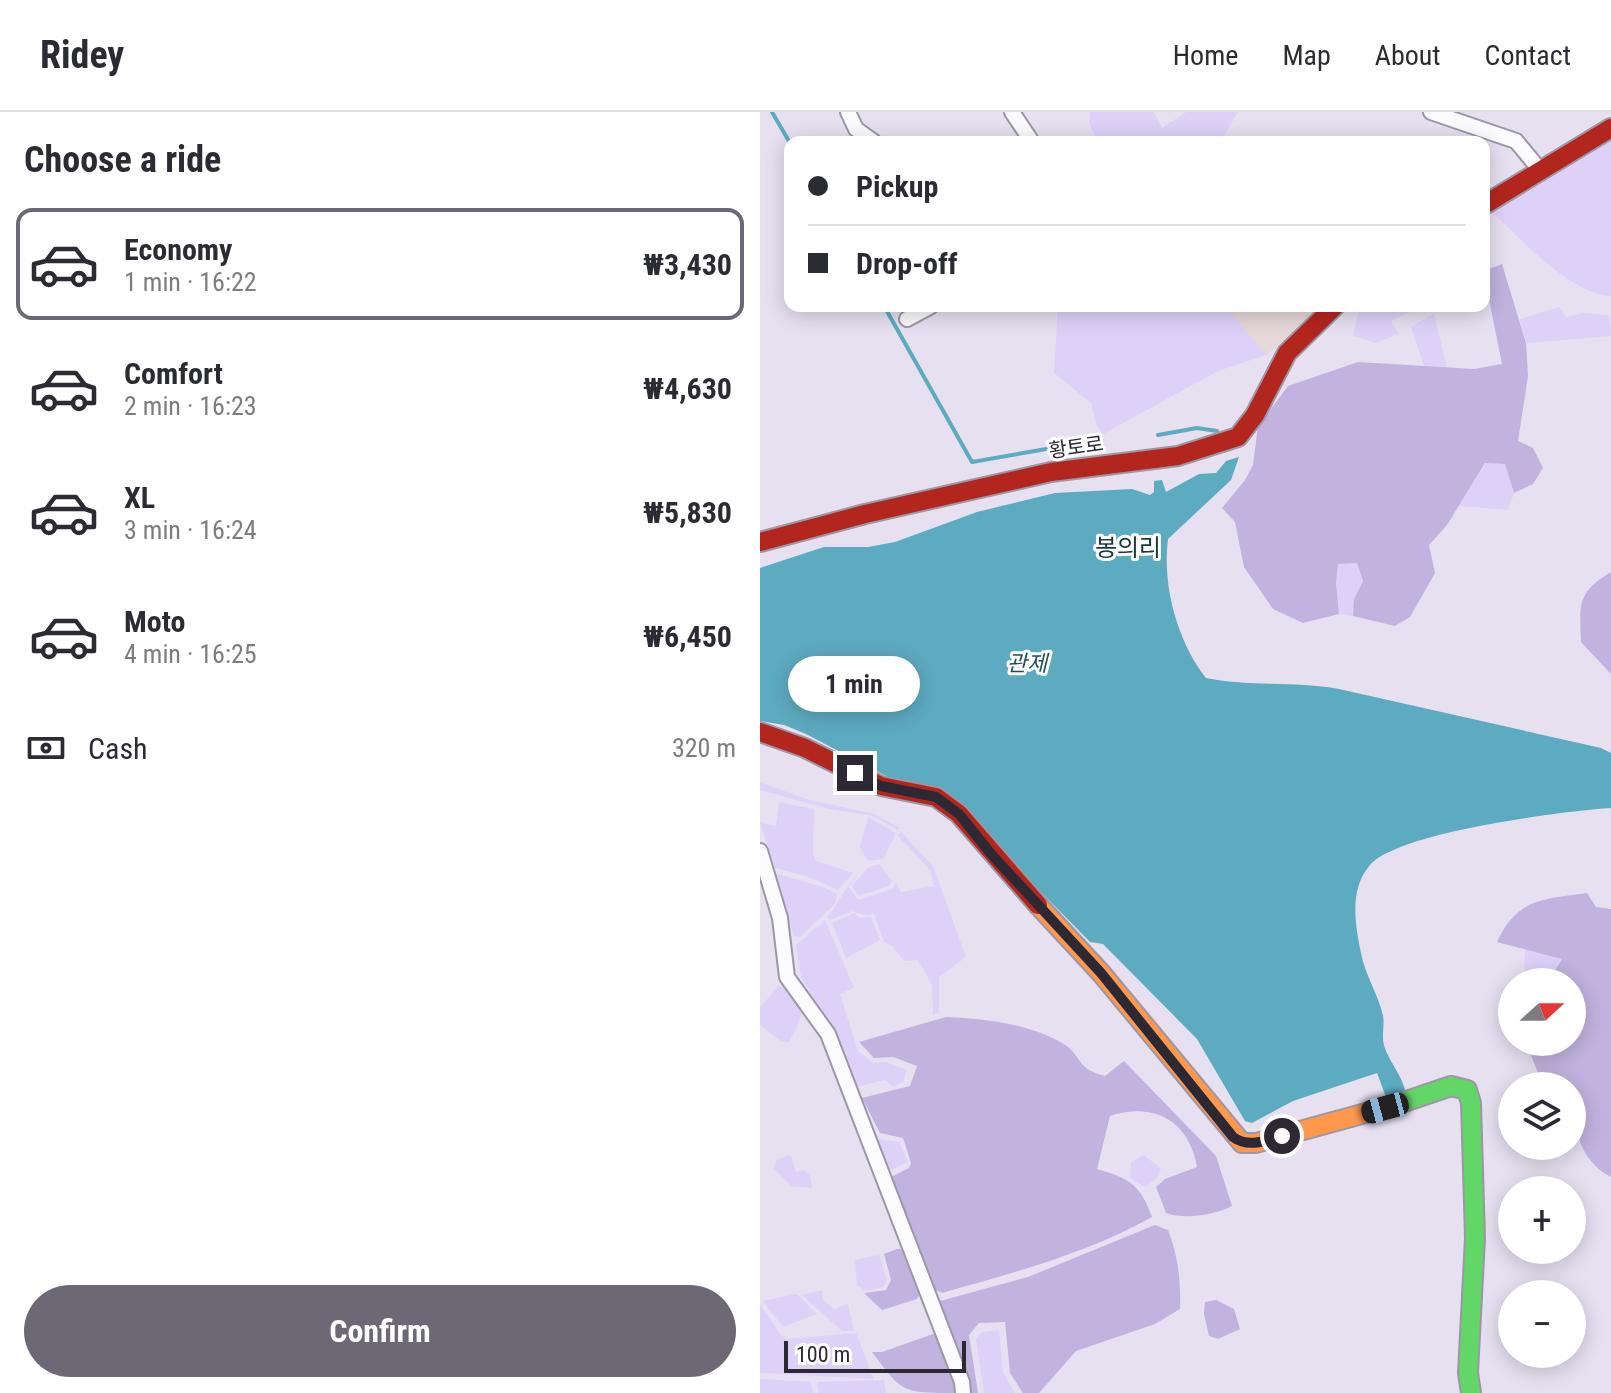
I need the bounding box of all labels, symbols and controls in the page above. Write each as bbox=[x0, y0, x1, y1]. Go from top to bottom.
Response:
text: Ridey bbox=[40, 33, 124, 77]
text: Home bbox=[1173, 39, 1238, 72]
text: Map bbox=[1282, 39, 1331, 72]
text: About bbox=[1375, 39, 1441, 72]
text: Contact bbox=[1485, 39, 1571, 72]
text: Choose a ride bbox=[24, 139, 221, 181]
text: Pickup bbox=[856, 169, 938, 204]
icon: car bbox=[28, 228, 100, 300]
text: Economy bbox=[124, 232, 232, 267]
text: Drop-off bbox=[856, 246, 958, 281]
text: ₩3,430 bbox=[643, 247, 732, 282]
text: 1 min · 16:22 bbox=[124, 267, 257, 297]
icon: car bbox=[28, 352, 100, 424]
text: Comfort bbox=[124, 356, 223, 391]
text: ₩4,630 bbox=[643, 371, 732, 406]
text: 2 min · 16:23 bbox=[124, 391, 257, 421]
street label: 황토로 bbox=[1047, 431, 1105, 463]
icon: car bbox=[28, 476, 100, 548]
text: XL bbox=[124, 480, 155, 515]
text: ₩5,830 bbox=[643, 495, 732, 530]
text: 3 min · 16:24 bbox=[124, 515, 257, 545]
district label: 봉의리 bbox=[1095, 534, 1161, 562]
icon: car bbox=[28, 600, 100, 672]
text: Moto bbox=[124, 604, 185, 639]
text: ₩6,450 bbox=[643, 619, 732, 654]
text: 4 min · 16:25 bbox=[124, 639, 257, 669]
water label: 관제 bbox=[1007, 651, 1050, 676]
callout: 1 min bbox=[789, 657, 921, 713]
text: 1 min bbox=[825, 669, 883, 699]
icon: cash bbox=[24, 726, 68, 770]
text: Cash bbox=[88, 731, 148, 766]
text: 320 m bbox=[672, 733, 736, 763]
route end bbox=[837, 755, 873, 791]
north arrow bbox=[1498, 968, 1586, 1056]
map controls bbox=[1498, 968, 1586, 1368]
button: layers bbox=[1498, 1072, 1586, 1160]
car bbox=[1359, 1090, 1411, 1126]
route start bbox=[1264, 1118, 1300, 1154]
button: + bbox=[1498, 1176, 1586, 1264]
button: − bbox=[1498, 1280, 1586, 1368]
button: Confirm bbox=[24, 1285, 736, 1377]
scale bar bbox=[784, 1337, 966, 1373]
text: 100 m bbox=[796, 1342, 850, 1367]

